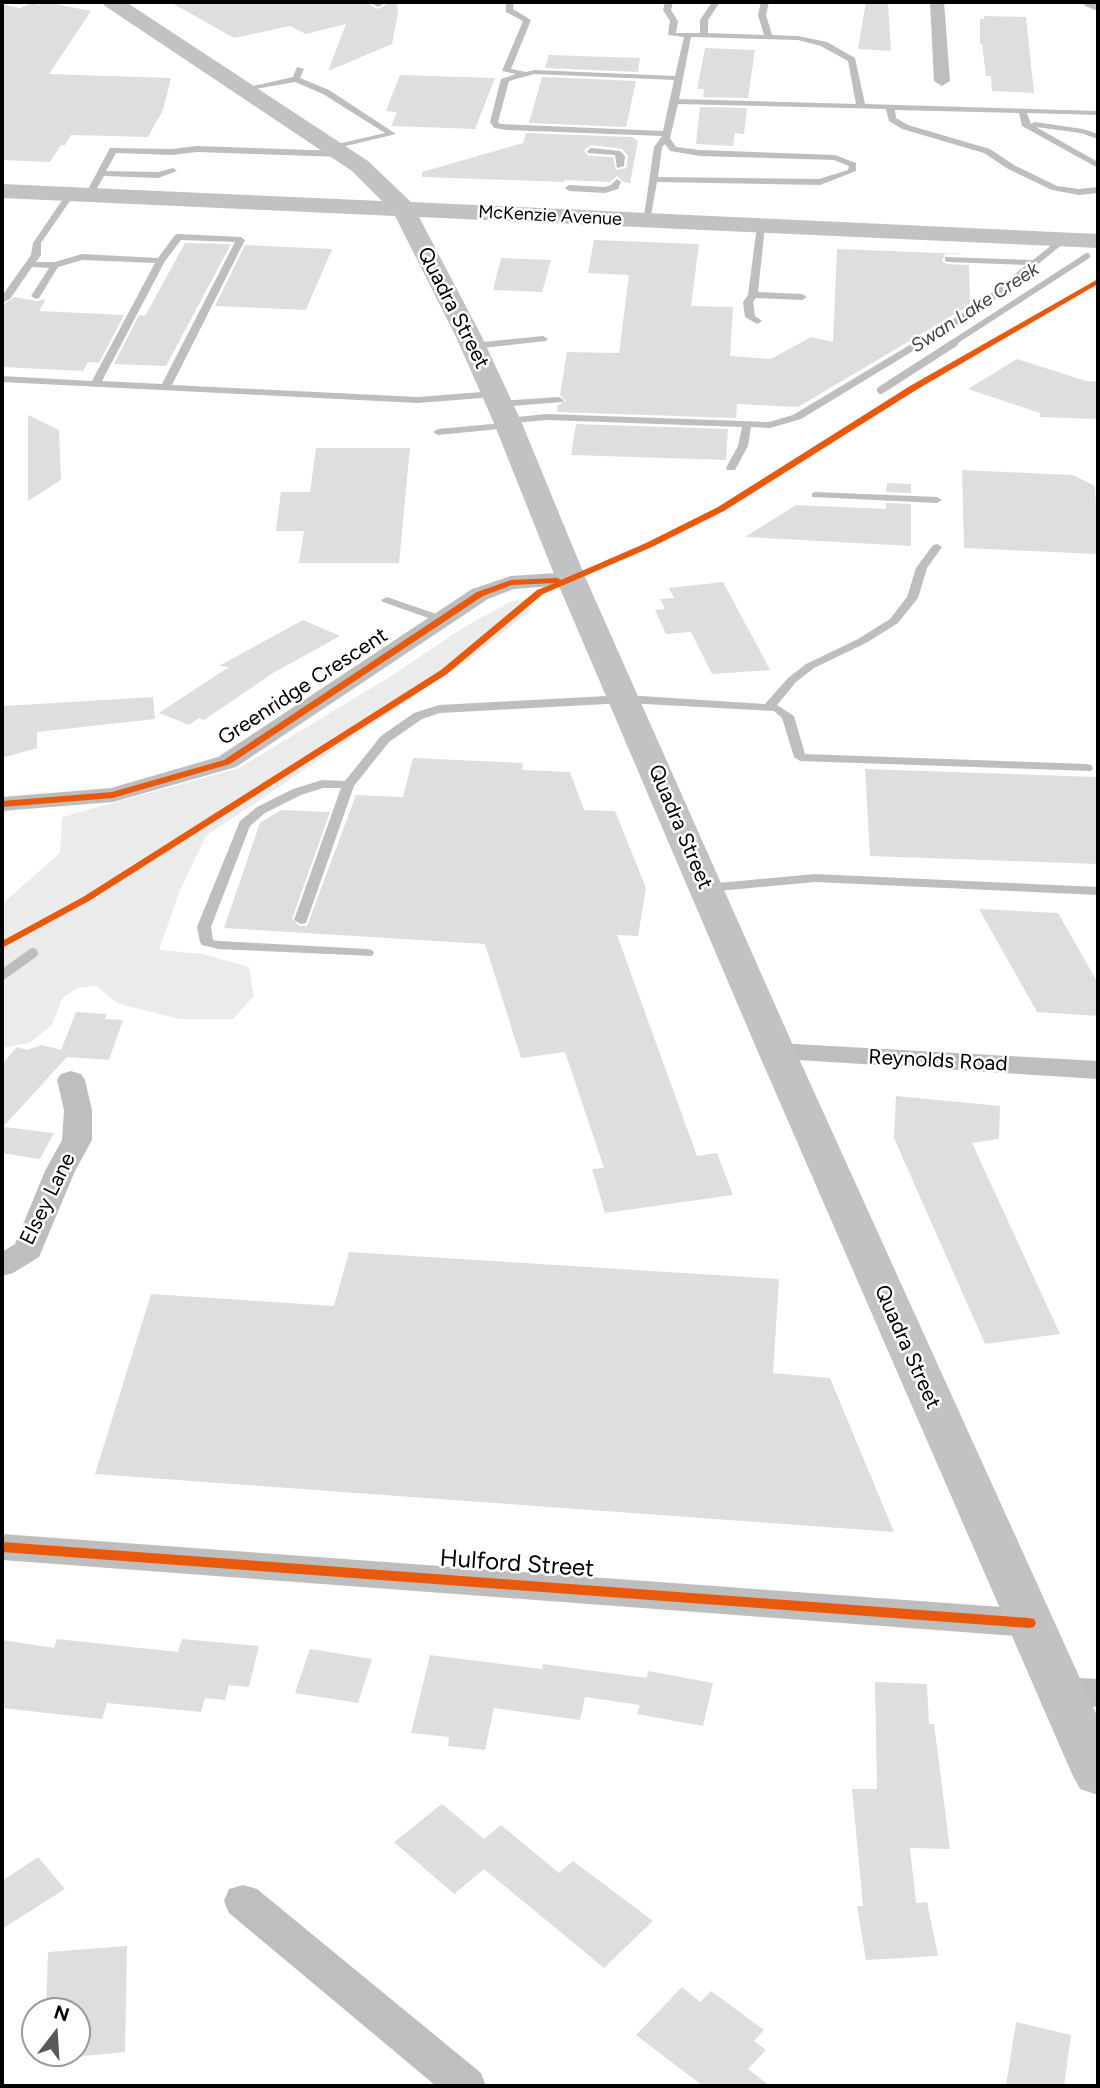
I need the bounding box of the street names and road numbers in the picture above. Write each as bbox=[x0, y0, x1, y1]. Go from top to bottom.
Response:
street label: McKenzie Avenue bbox=[478, 201, 622, 231]
street label: Quadra Street bbox=[412, 243, 494, 373]
street label: Greenridge Crescent bbox=[214, 623, 392, 751]
street label: Quadra Street bbox=[642, 761, 718, 893]
street label: Reynolds Road bbox=[868, 1045, 1008, 1077]
street label: Elsey Lane bbox=[15, 1149, 81, 1249]
street label: Quadra Street bbox=[868, 1281, 946, 1413]
street label: Hulford Street bbox=[439, 1544, 595, 1584]

